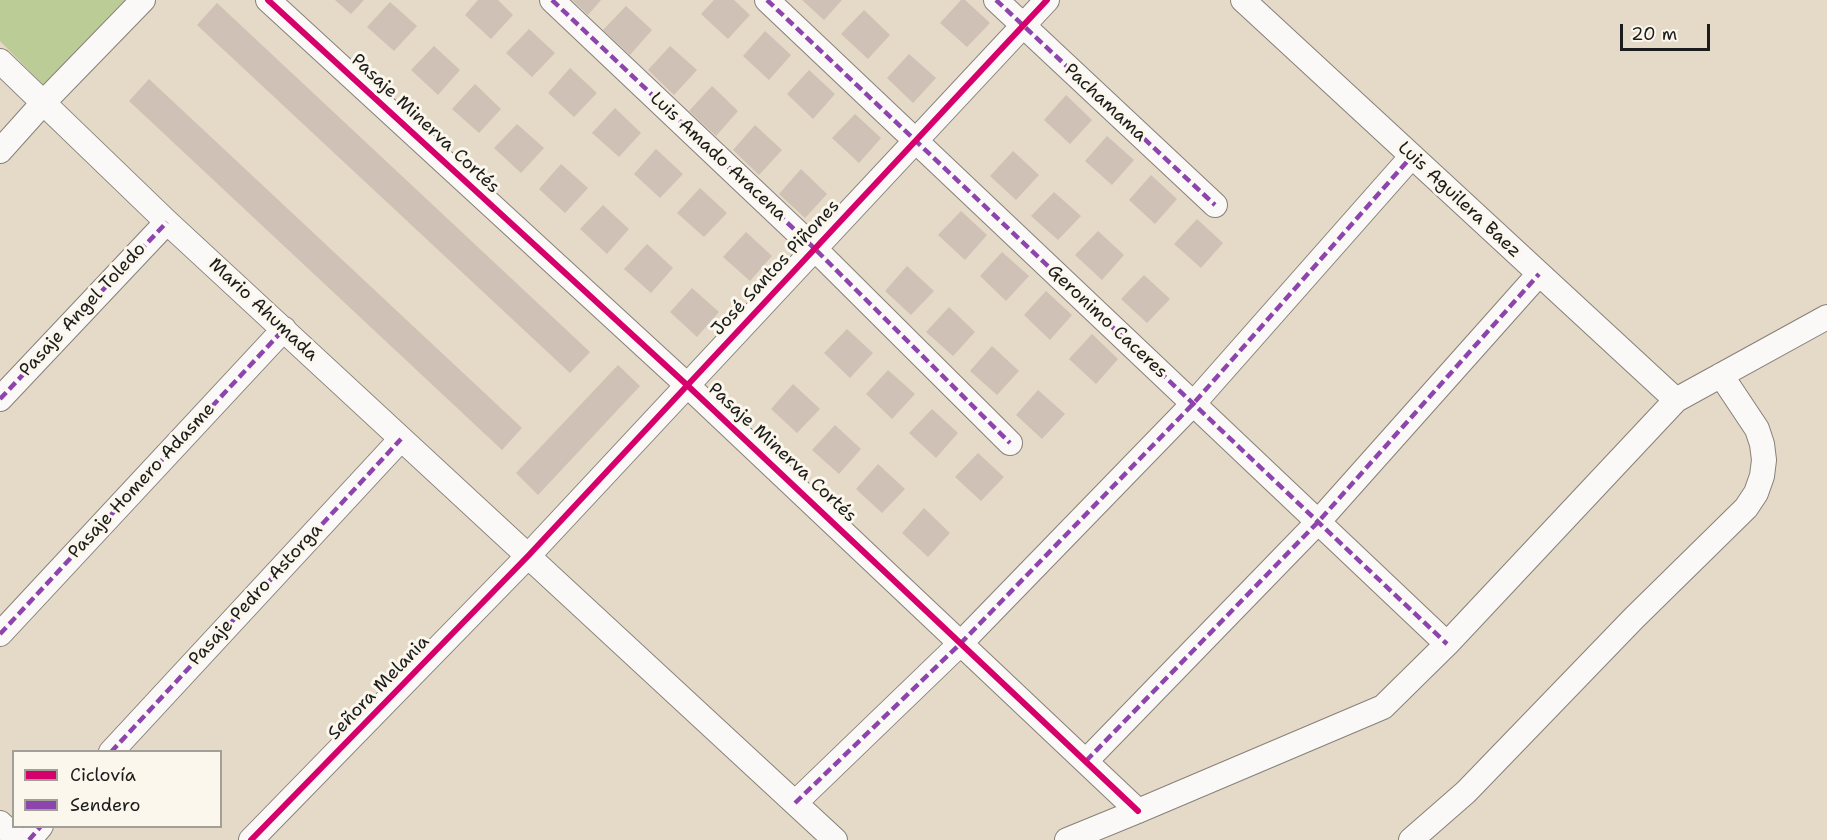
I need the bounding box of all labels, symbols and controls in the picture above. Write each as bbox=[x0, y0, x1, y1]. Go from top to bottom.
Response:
scale bar bbox=[1623, 12, 1713, 50]
text: 20 m bbox=[1631, 22, 1677, 46]
street label: Pasaje Minerva Cortés bbox=[346, 50, 504, 198]
street label: Pachamama bbox=[1059, 59, 1151, 147]
street label: Luis Amado Aracena bbox=[645, 88, 791, 226]
street label: Luis Aguilera Baez bbox=[1393, 137, 1525, 263]
street label: José Santos Piñones bbox=[707, 196, 845, 340]
street label: Pasaje Angel Toledo bbox=[15, 239, 151, 381]
street label: Mario Ahumada bbox=[204, 254, 322, 366]
street label: Geronimo Caceres bbox=[1042, 261, 1172, 383]
street label: Pasaje Minerva Cortés bbox=[703, 379, 861, 527]
street label: Pasaje Homero Adasme bbox=[64, 399, 220, 563]
street label: Pasaje Pedro Astorga bbox=[185, 519, 327, 671]
street label: Señora Melania bbox=[324, 631, 434, 745]
legend bbox=[12, 750, 222, 828]
text: Ciclovía bbox=[70, 763, 136, 787]
text: Sendero bbox=[70, 793, 140, 817]

